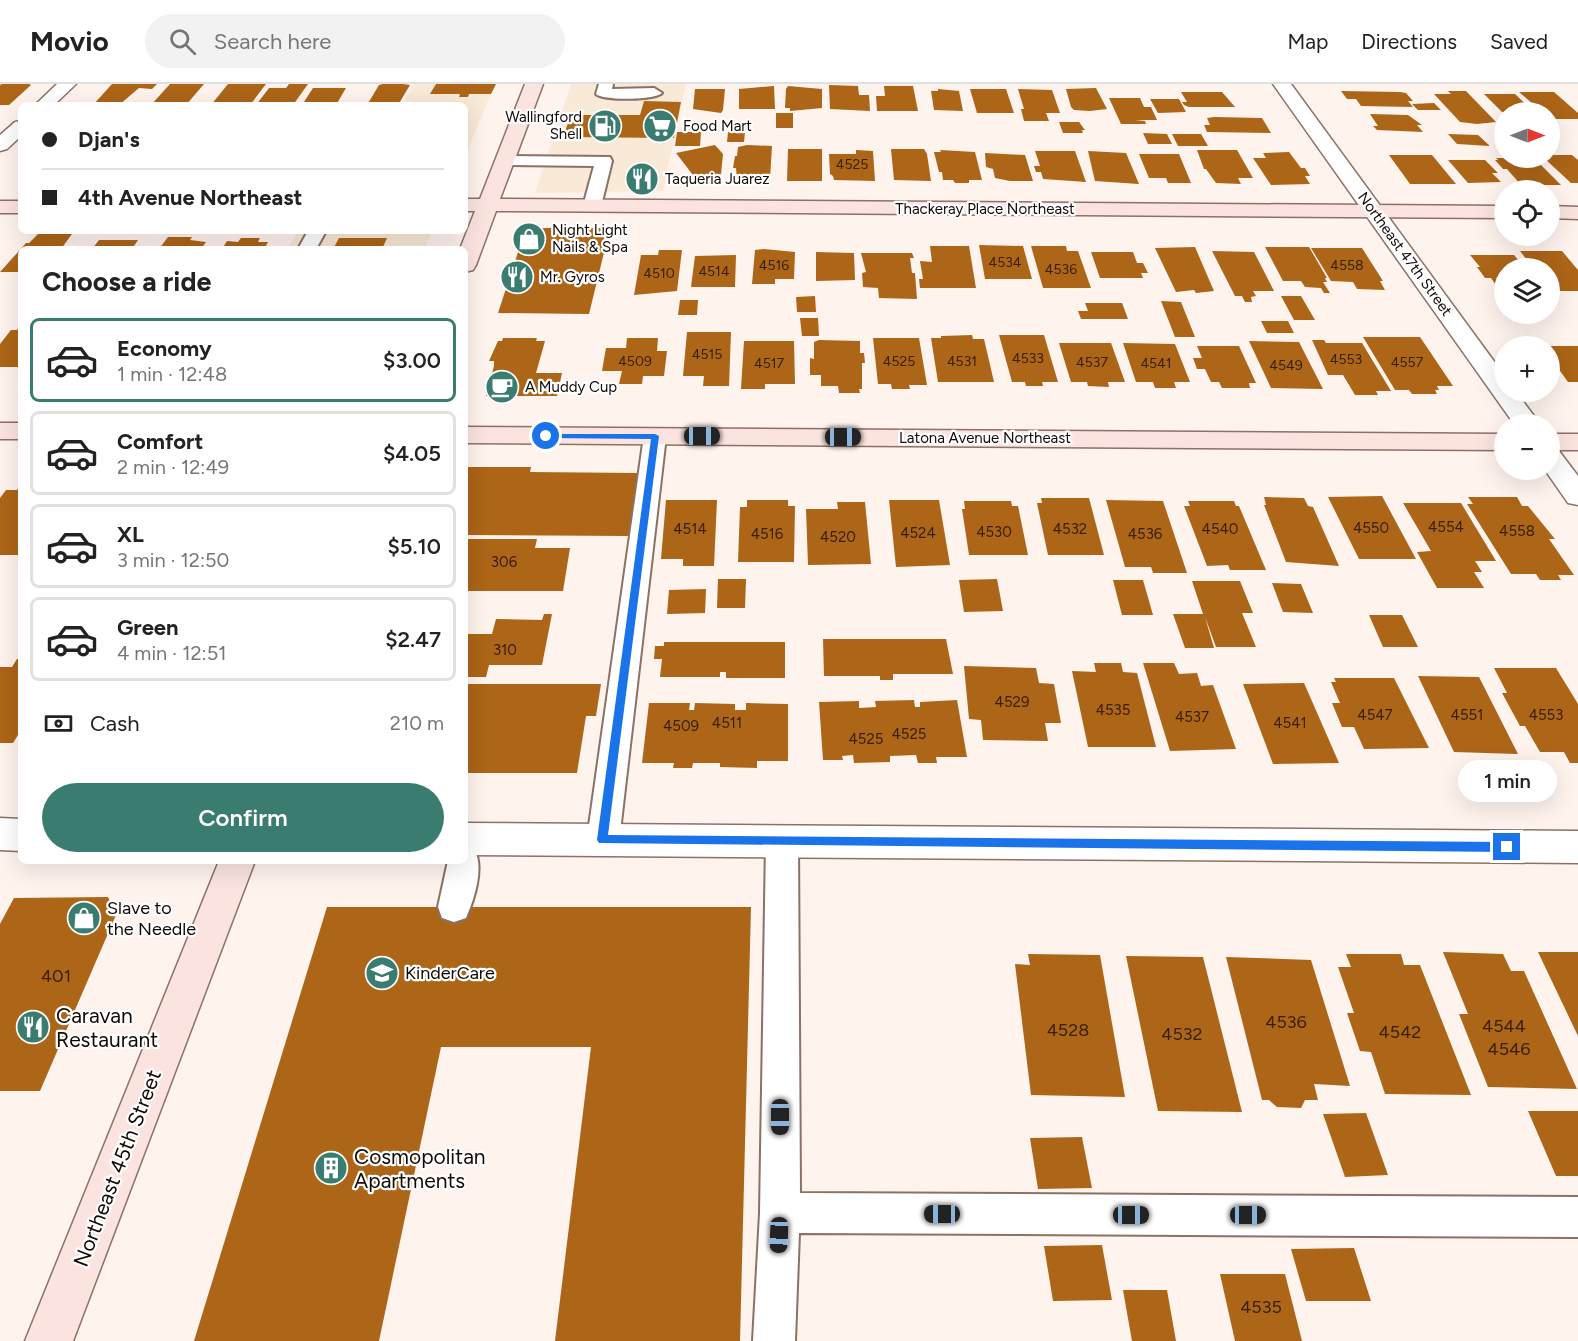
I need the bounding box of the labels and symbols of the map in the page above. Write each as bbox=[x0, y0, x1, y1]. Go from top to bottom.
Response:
north arrow bbox=[1494, 102, 1560, 168]
place label: Wallingford Shell bbox=[505, 108, 582, 143]
fuel station icon: Wallingford Shell bbox=[587, 108, 623, 144]
supermarket icon: Food Mart bbox=[642, 108, 678, 144]
place label: Food Mart bbox=[683, 117, 752, 135]
house number: 4525 bbox=[836, 156, 868, 173]
restaurant icon: Taqueria Juarez bbox=[624, 161, 660, 197]
place label: Taqueria Juarez bbox=[665, 170, 770, 188]
street label: Northeast 47th Street bbox=[1354, 189, 1456, 320]
street label: Thackeray Place Northeast bbox=[895, 200, 1075, 218]
shop icon: Night Light Nails & Spa bbox=[511, 221, 547, 257]
place label: Night Light Nails & Spa bbox=[552, 221, 628, 256]
house number: 4534 bbox=[988, 254, 1022, 271]
house number: 4516 bbox=[759, 257, 789, 274]
house number: 4558 bbox=[1330, 257, 1364, 274]
restaurant icon: Mr. Gyros bbox=[499, 259, 535, 295]
house number: 4536 bbox=[1045, 261, 1077, 278]
house number: 4514 bbox=[698, 263, 730, 280]
house number: 4510 bbox=[643, 265, 675, 282]
place label: Mr. Gyros bbox=[540, 268, 605, 286]
house number: 4515 bbox=[692, 346, 722, 363]
house number: 4533 bbox=[1012, 350, 1044, 367]
house number: 4553 bbox=[1330, 351, 1362, 368]
house number: 4509 bbox=[618, 353, 652, 370]
house number: 4525 bbox=[883, 353, 915, 370]
house number: 4531 bbox=[947, 353, 977, 370]
house number: 4537 bbox=[1076, 354, 1108, 371]
house number: 4557 bbox=[1391, 354, 1424, 371]
house number: 4517 bbox=[754, 355, 785, 372]
house number: 4541 bbox=[1140, 355, 1172, 372]
house number: 4549 bbox=[1269, 357, 1303, 374]
cafe icon: A Muddy Cup bbox=[484, 369, 520, 405]
place label: A Muddy Cup bbox=[525, 378, 617, 396]
route start bbox=[532, 422, 559, 449]
car bbox=[684, 427, 720, 445]
car bbox=[825, 428, 861, 446]
street label: Latona Avenue Northeast bbox=[899, 429, 1071, 447]
house number: 4554 bbox=[1428, 518, 1464, 536]
house number: 4550 bbox=[1353, 519, 1389, 537]
house number: 4514 bbox=[673, 520, 707, 538]
house number: 4532 bbox=[1053, 520, 1087, 538]
house number: 4540 bbox=[1202, 520, 1238, 538]
house number: 4558 bbox=[1499, 522, 1535, 540]
house number: 4530 bbox=[976, 523, 1012, 541]
house number: 4524 bbox=[900, 524, 936, 542]
house number: 4516 bbox=[751, 525, 784, 543]
house number: 4536 bbox=[1128, 525, 1163, 543]
house number: 4520 bbox=[820, 528, 856, 546]
house number: 306 bbox=[491, 553, 518, 571]
house number: 310 bbox=[493, 641, 517, 659]
house number: 4529 bbox=[995, 693, 1029, 711]
house number: 4535 bbox=[1096, 701, 1130, 719]
house number: 4547 bbox=[1357, 706, 1393, 724]
house number: 4551 bbox=[1451, 706, 1483, 724]
house number: 4553 bbox=[1529, 706, 1563, 724]
house number: 4537 bbox=[1175, 708, 1209, 726]
house number: 4511 bbox=[712, 714, 742, 732]
house number: 4541 bbox=[1273, 714, 1307, 732]
house number: 4509 bbox=[663, 717, 699, 735]
house number: 4525 bbox=[892, 725, 926, 743]
house number: 4525 bbox=[849, 730, 883, 748]
callout: 1 min bbox=[1458, 760, 1556, 802]
route end bbox=[1493, 833, 1520, 860]
place label: Slave to the Needle bbox=[107, 897, 196, 940]
shop icon: Slave to the Needle bbox=[66, 900, 102, 936]
school or university icon: KinderCare bbox=[364, 955, 400, 991]
place label: KinderCare bbox=[405, 962, 495, 984]
house number: 401 bbox=[41, 965, 71, 987]
place label: Caravan Restaurant bbox=[56, 1003, 158, 1052]
restaurant icon: Caravan Restaurant bbox=[15, 1009, 51, 1045]
house number: 4536 bbox=[1265, 1011, 1307, 1033]
house number: 4544 bbox=[1482, 1015, 1526, 1037]
house number: 4528 bbox=[1047, 1019, 1089, 1041]
house number: 4542 bbox=[1379, 1021, 1421, 1043]
house number: 4532 bbox=[1161, 1023, 1203, 1045]
house number: 4546 bbox=[1488, 1038, 1530, 1060]
street label: Northeast 45th Street bbox=[68, 1066, 166, 1270]
car bbox=[771, 1099, 789, 1135]
place label: Cosmopolitan Apartments bbox=[354, 1144, 486, 1193]
building icon: Cosmopolitan Apartments bbox=[313, 1150, 349, 1186]
car bbox=[924, 1205, 960, 1223]
car bbox=[1113, 1206, 1149, 1224]
car bbox=[1230, 1206, 1266, 1224]
car bbox=[769, 1217, 789, 1253]
house number: 4535 bbox=[1240, 1296, 1282, 1318]

